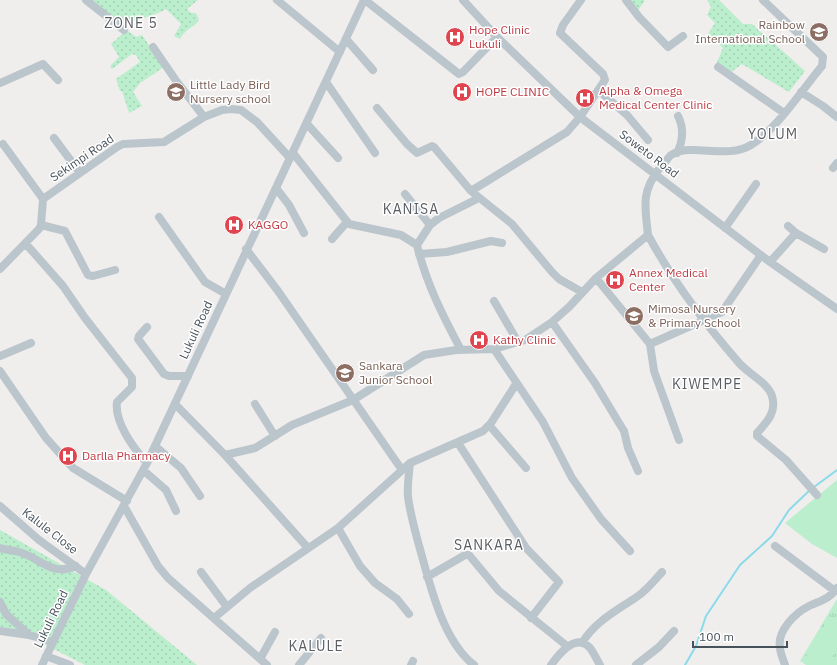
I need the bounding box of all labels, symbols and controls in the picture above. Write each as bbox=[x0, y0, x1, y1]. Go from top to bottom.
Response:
district label: ZONE 5 bbox=[104, 14, 158, 32]
place label: Rainbow International School bbox=[695, 17, 805, 46]
school or university icon: Rainbow International School bbox=[808, 21, 830, 43]
place label: Hope Clinic Lukuli bbox=[469, 22, 530, 51]
hospital icon: Hope Clinic Lukuli bbox=[444, 26, 466, 48]
place label: Little Lady Bird Nursery school bbox=[190, 77, 271, 106]
school or university icon: Little Lady Bird Nursery school bbox=[165, 81, 187, 103]
hospital icon: HOPE CLINIC bbox=[451, 81, 473, 103]
place label: Alpha & Omega Medical Center Clinic bbox=[599, 83, 712, 112]
place label: HOPE CLINIC bbox=[476, 84, 550, 99]
hospital icon: Alpha & Omega Medical Center Clinic bbox=[574, 87, 596, 109]
district label: YOLUM bbox=[748, 125, 798, 143]
street label: Soweto Road bbox=[617, 126, 682, 181]
street label: Sekimpi Road bbox=[47, 131, 116, 184]
district label: KANISA bbox=[383, 200, 439, 218]
hospital icon: KAGGO bbox=[223, 214, 245, 236]
place label: KAGGO bbox=[248, 217, 288, 232]
place label: Annex Medical Center bbox=[629, 265, 708, 294]
hospital icon: Annex Medical Center bbox=[604, 269, 626, 291]
street label: Lukuli Road bbox=[176, 298, 216, 361]
place label: Mimosa Nursery & Primary School bbox=[648, 301, 740, 330]
school or university icon: Mimosa Nursery & Primary School bbox=[623, 305, 645, 327]
hospital icon: Kathy Clinic bbox=[468, 329, 490, 351]
place label: Kathy Clinic bbox=[493, 332, 556, 347]
place label: Sankara Junior School bbox=[359, 358, 432, 387]
school or university icon: Sankara Junior School bbox=[334, 362, 356, 384]
district label: KIWEMPE bbox=[672, 375, 742, 393]
hospital icon: Darlla Pharmacy bbox=[57, 445, 79, 467]
place label: Darlla Pharmacy bbox=[82, 448, 170, 463]
street label: Kalule Close bbox=[20, 504, 81, 557]
district label: SANKARA bbox=[454, 536, 524, 554]
street label: Lukuli Road bbox=[30, 587, 71, 650]
scale bar bbox=[693, 623, 787, 649]
text: 100 m bbox=[699, 629, 734, 644]
district label: KALULE bbox=[288, 637, 344, 655]

